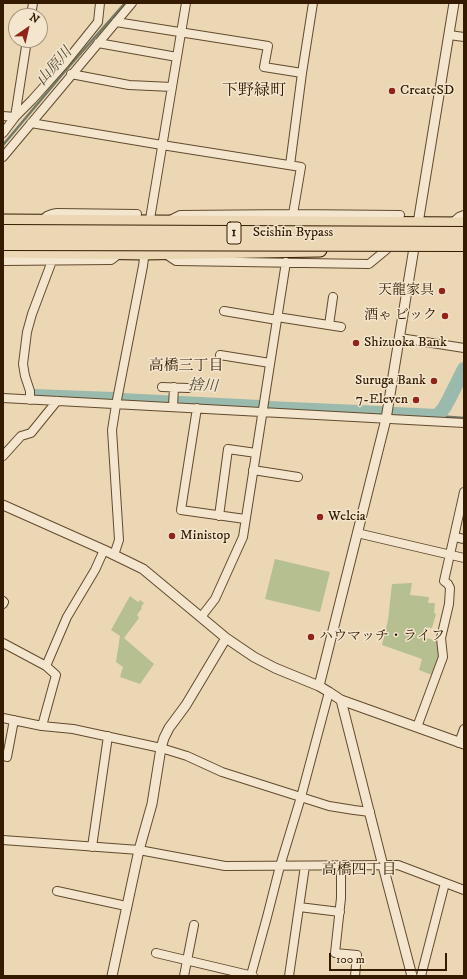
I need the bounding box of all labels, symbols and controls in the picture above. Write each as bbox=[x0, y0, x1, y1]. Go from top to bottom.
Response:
north arrow bbox=[8, 8, 48, 48]
text: N bbox=[26, 11, 42, 27]
water label: 山原川 bbox=[33, 44, 77, 90]
district label: 下野緑町 bbox=[222, 82, 286, 102]
place label: CreateSD bbox=[400, 83, 454, 99]
marker: CreateSD bbox=[387, 86, 397, 96]
road number: 1 bbox=[227, 222, 241, 244]
street label: Seishin Bypass bbox=[253, 225, 333, 241]
place label: 天龍家具 bbox=[378, 283, 434, 299]
marker: 天龍家具 bbox=[437, 286, 447, 296]
place label: 酒ゃ ビック bbox=[364, 308, 437, 324]
marker: 酒ゃ ビック bbox=[440, 311, 450, 321]
place label: Shizuoka Bank bbox=[364, 335, 447, 351]
marker: Shizuoka Bank bbox=[351, 338, 361, 348]
district label: 高橋三丁目 bbox=[149, 358, 223, 376]
place label: Suruga Bank bbox=[355, 373, 426, 389]
marker: Suruga Bank bbox=[429, 376, 439, 386]
water label: 捨川 bbox=[188, 377, 218, 397]
place label: 7-Eleven bbox=[356, 392, 408, 408]
marker: 7-Eleven bbox=[411, 395, 421, 405]
place label: Welcia bbox=[328, 509, 366, 525]
marker: Welcia bbox=[315, 512, 325, 522]
place label: Ministop bbox=[180, 528, 230, 544]
marker: Ministop bbox=[167, 531, 177, 541]
place label: ハウマッチ・ライフ bbox=[319, 629, 445, 645]
marker: ハウマッチ・ライフ bbox=[306, 632, 316, 642]
district label: 高橋四丁目 bbox=[322, 862, 396, 880]
scale bar bbox=[331, 945, 449, 971]
text: 100 m bbox=[336, 952, 365, 967]

